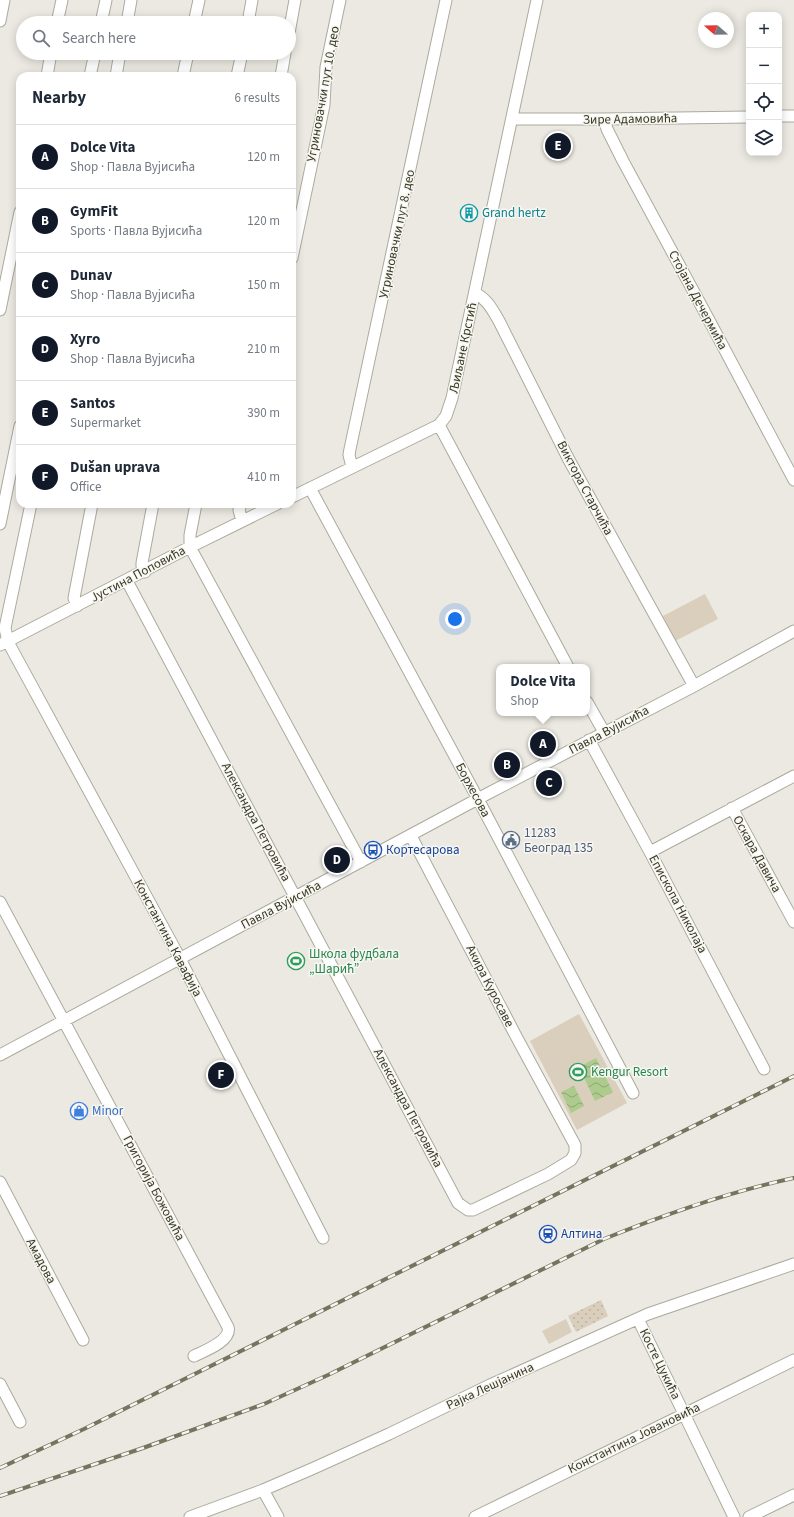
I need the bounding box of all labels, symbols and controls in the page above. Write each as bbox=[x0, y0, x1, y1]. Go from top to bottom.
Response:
north arrow bbox=[698, 12, 734, 48]
map controls bbox=[746, 12, 782, 156]
button: + bbox=[746, 12, 782, 48]
search box bbox=[16, 16, 296, 60]
street label: Угриновачки пут 10. део bbox=[302, 25, 344, 163]
icon: search bbox=[30, 27, 52, 49]
text: Search here bbox=[62, 28, 136, 49]
button: − bbox=[746, 48, 782, 84]
button: locate bbox=[746, 84, 782, 120]
text: Nearby bbox=[32, 86, 86, 110]
text: 6 results bbox=[235, 89, 280, 107]
street label: Зире Адамовића bbox=[583, 109, 677, 129]
button: layers bbox=[746, 120, 782, 156]
pin: E bbox=[545, 131, 571, 161]
text: Dolce Vita bbox=[70, 137, 135, 158]
text: A bbox=[41, 148, 49, 166]
text: 120 m bbox=[247, 148, 280, 166]
text: Shop · Павла Вујисића bbox=[70, 158, 195, 176]
street label: Угриновачки пут 8. део bbox=[375, 168, 419, 300]
text: GymFit bbox=[70, 201, 118, 222]
building icon: Grand hertz bbox=[459, 203, 479, 223]
place label: Grand hertz bbox=[482, 204, 546, 222]
text: B bbox=[41, 212, 49, 230]
text: 120 m bbox=[247, 212, 280, 230]
text: Sports · Павла Вујисића bbox=[70, 222, 202, 240]
street label: Стојана Дечермића bbox=[664, 247, 732, 353]
text: Dunav bbox=[70, 265, 112, 286]
text: C bbox=[41, 276, 49, 294]
text: 150 m bbox=[247, 276, 280, 294]
text: Shop · Павла Вујисића bbox=[70, 286, 195, 304]
street label: Љиљане Крстић bbox=[445, 301, 481, 395]
text: Хуго bbox=[70, 329, 100, 350]
text: D bbox=[41, 340, 49, 358]
text: 210 m bbox=[247, 340, 280, 358]
text: Shop · Павла Вујисића bbox=[70, 350, 195, 368]
text: Santos bbox=[70, 393, 115, 414]
text: E bbox=[41, 404, 49, 422]
text: 390 m bbox=[247, 404, 280, 422]
text: Supermarket bbox=[70, 414, 141, 432]
street label: Виктора Старчића bbox=[553, 438, 617, 538]
text: Dušan uprava bbox=[70, 457, 160, 478]
text: F bbox=[42, 468, 48, 486]
text: 410 m bbox=[247, 468, 280, 486]
text: Office bbox=[70, 478, 101, 496]
street label: Јустина Поповића bbox=[87, 541, 189, 607]
your location bbox=[445, 609, 465, 629]
popup bbox=[496, 664, 590, 716]
text: Dolce Vita bbox=[510, 671, 576, 692]
text: Shop bbox=[510, 692, 539, 710]
street label: Павла Вујисића bbox=[566, 701, 652, 759]
pin: A bbox=[530, 729, 556, 759]
pin: B bbox=[494, 750, 520, 780]
street label: Александра Петровића bbox=[217, 759, 295, 885]
street label: Борхесова bbox=[451, 760, 495, 820]
pin: C bbox=[536, 768, 562, 798]
street label: Оскара Давича bbox=[728, 812, 786, 896]
place label: 11283 Београд 135 bbox=[524, 824, 593, 857]
public building icon: 11283 Београд 135 bbox=[501, 830, 521, 850]
bus stop icon: Кортесарова bbox=[363, 840, 383, 860]
place label: Кортесарова bbox=[386, 841, 459, 859]
pin: D bbox=[324, 845, 350, 875]
street label: Епископа Николаја bbox=[644, 852, 712, 956]
street label: Константина Кавафија bbox=[129, 876, 207, 1000]
street label: Павла Вујисића bbox=[238, 876, 324, 934]
street label: Акира Куросаве bbox=[462, 942, 518, 1030]
place label: Школа фудбала „Шарић” bbox=[309, 945, 399, 978]
sports icon: Школа фудбала „Шарић” bbox=[286, 951, 306, 971]
street label: Александра Петровића bbox=[369, 1045, 447, 1171]
pin: F bbox=[208, 1060, 234, 1090]
sports icon: Kengur Resort bbox=[568, 1062, 588, 1082]
place label: Kengur Resort bbox=[591, 1063, 668, 1081]
shop icon: Minor bbox=[69, 1101, 89, 1121]
place label: Minor bbox=[92, 1102, 124, 1120]
street label: Григорија Божовића bbox=[119, 1132, 189, 1244]
station icon: Алтина bbox=[538, 1224, 558, 1244]
place label: Алтина bbox=[561, 1225, 602, 1243]
street label: Амадова bbox=[22, 1235, 60, 1287]
street label: Косте Цукића bbox=[635, 1325, 685, 1403]
street label: Рајка Лешјанина bbox=[443, 1358, 537, 1414]
street label: Константина Јовановића bbox=[565, 1398, 703, 1478]

